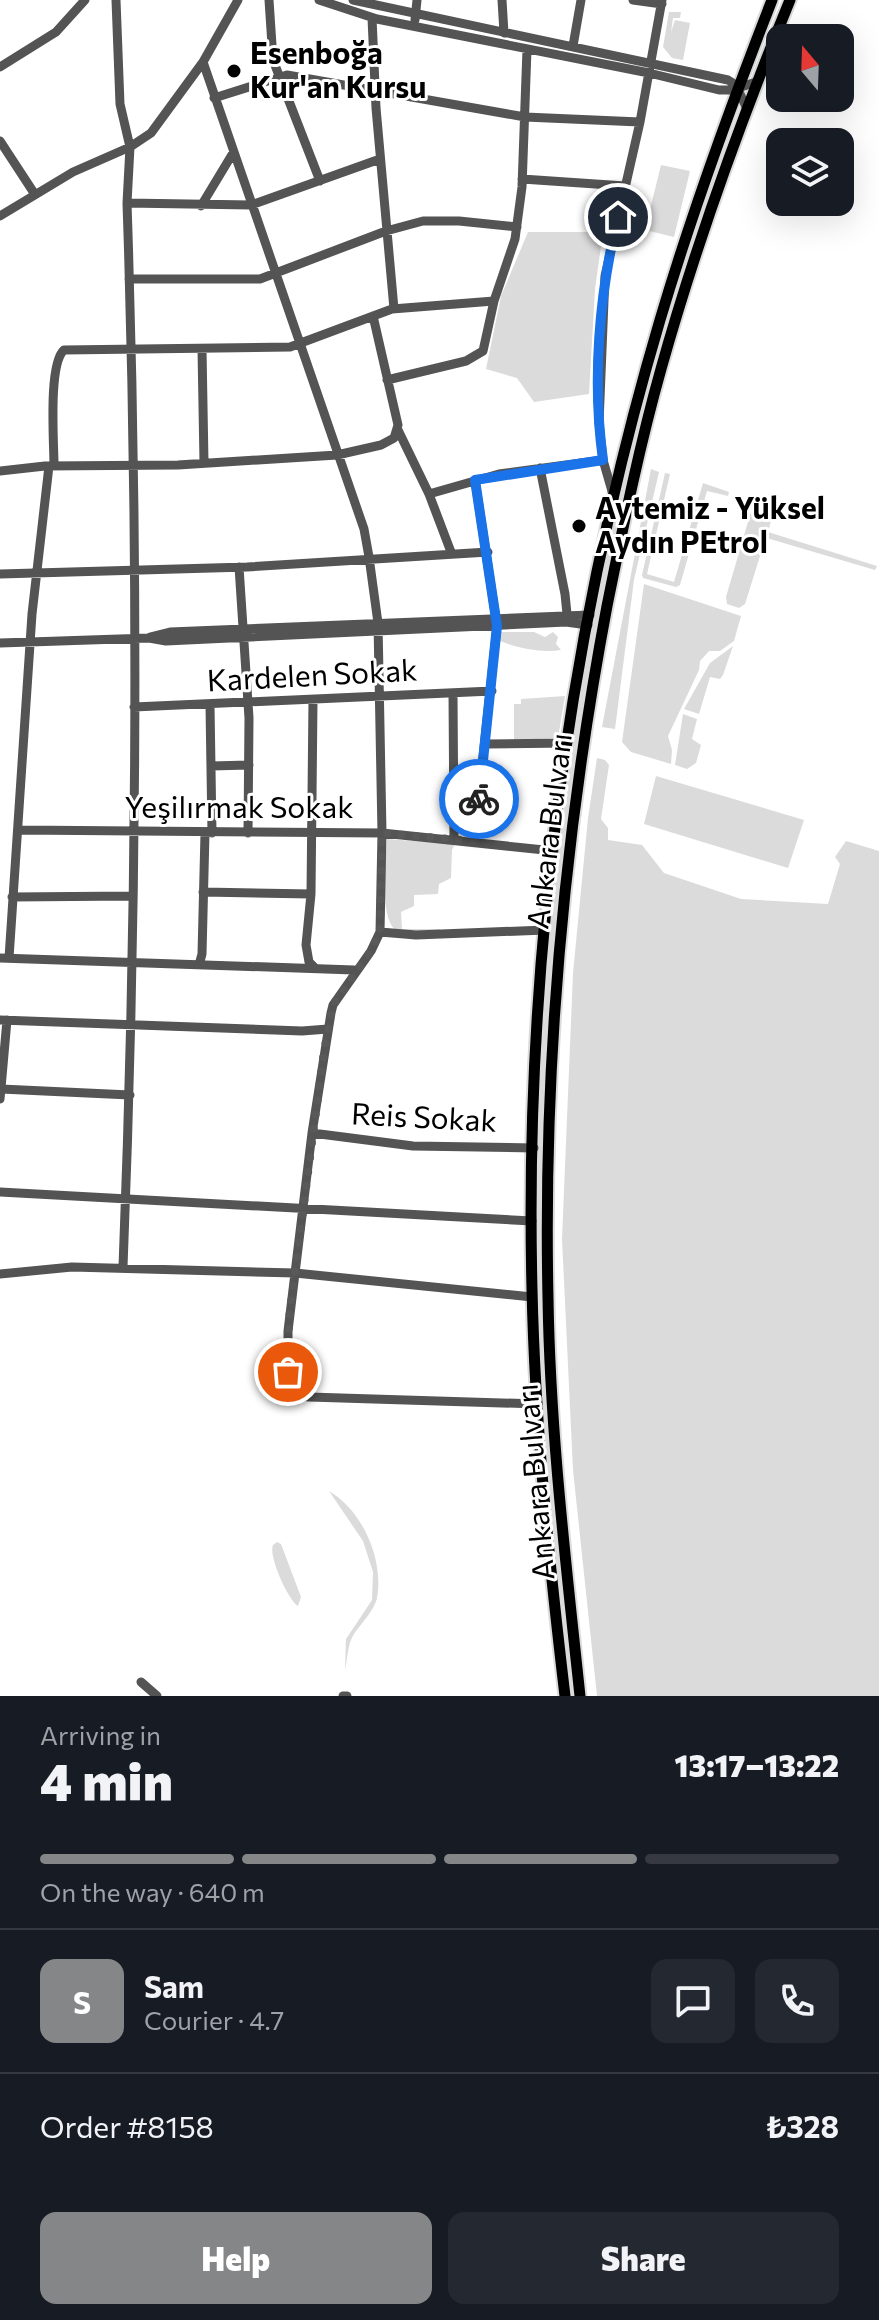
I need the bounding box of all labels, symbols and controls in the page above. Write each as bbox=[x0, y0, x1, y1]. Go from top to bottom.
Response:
north arrow bbox=[766, 24, 854, 112]
map controls bbox=[766, 24, 854, 216]
place label: Esenboğa Kur'an Kursu bbox=[250, 33, 426, 104]
marker: Esenboğa Kur'an Kursu bbox=[225, 62, 243, 80]
button: layers bbox=[766, 128, 854, 216]
pin bbox=[584, 183, 652, 251]
icon: home bbox=[596, 195, 640, 239]
place label: Aytemiz - Yüksel Aydın PEtrol bbox=[595, 488, 825, 559]
marker: Aytemiz - Yüksel Aydın PEtrol bbox=[570, 517, 588, 535]
street label: Kardelen Sokak bbox=[206, 650, 418, 697]
street label: Ankara Bulvarı bbox=[517, 731, 578, 931]
courier bbox=[439, 759, 519, 839]
icon: bike bbox=[457, 777, 501, 821]
street label: Yeşilırmak Sokak bbox=[125, 787, 353, 824]
street label: Reis Sokak bbox=[350, 1093, 498, 1138]
pin bbox=[254, 1338, 322, 1406]
icon: bag bbox=[266, 1350, 310, 1394]
street label: Ankara Bulvarı bbox=[506, 1382, 561, 1582]
text: Arriving in bbox=[40, 1719, 161, 1750]
text: 13:17–13:22 bbox=[675, 1746, 839, 1783]
text: 4 min bbox=[40, 1748, 173, 1812]
text: On the way · 640 m bbox=[40, 1876, 265, 1907]
button: chat bbox=[651, 1959, 735, 2043]
button: phone bbox=[755, 1959, 839, 2043]
text: Sam bbox=[144, 1967, 204, 2004]
text: S bbox=[73, 1983, 91, 2020]
text: Courier · 4.7 bbox=[144, 2004, 284, 2035]
text: Order #8158 bbox=[40, 2107, 214, 2144]
text: ₺328 bbox=[765, 2107, 839, 2144]
button: Help bbox=[40, 2212, 432, 2304]
button: Share bbox=[448, 2212, 839, 2304]

